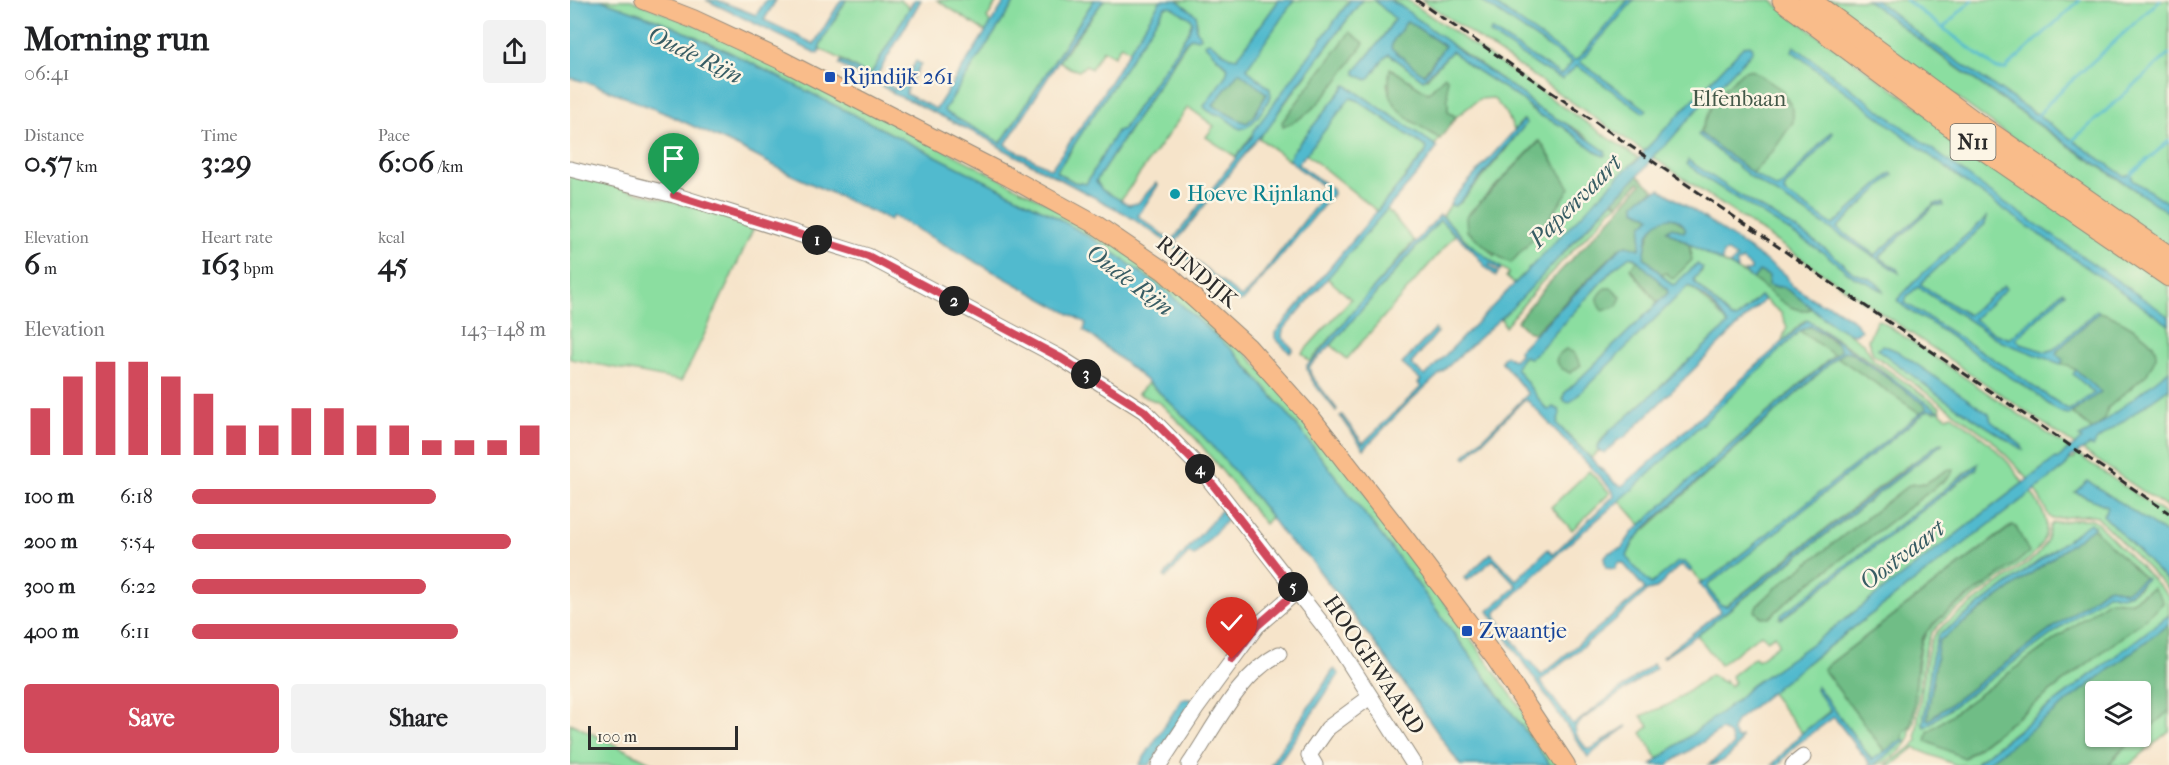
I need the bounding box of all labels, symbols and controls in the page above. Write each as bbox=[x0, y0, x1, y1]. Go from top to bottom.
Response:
text: Morning run bbox=[24, 20, 209, 59]
button: share bbox=[483, 20, 546, 83]
water label: Oude Rijn bbox=[643, 20, 747, 90]
text: 06:41 bbox=[24, 62, 70, 85]
place label: Rijndijk 261 bbox=[842, 64, 954, 90]
marker: Rijndijk 261 bbox=[823, 70, 837, 84]
park label: Elfenbaan bbox=[1692, 86, 1787, 112]
road number: N11 bbox=[1950, 124, 1996, 160]
text: Distance bbox=[24, 126, 84, 145]
text: Time bbox=[201, 126, 237, 145]
text: Pace bbox=[378, 126, 410, 145]
pin bbox=[648, 133, 699, 195]
icon: arrive bbox=[657, 142, 690, 175]
text: 0.57 bbox=[24, 145, 73, 180]
text: 3:29 bbox=[201, 145, 252, 180]
text: 6:06 bbox=[378, 145, 434, 180]
water label: Papenvaart bbox=[1522, 148, 1628, 254]
text: km bbox=[73, 157, 98, 176]
text: /km bbox=[434, 157, 463, 176]
place label: Hoeve Rijnland bbox=[1187, 181, 1335, 207]
marker: Hoeve Rijnland bbox=[1168, 187, 1182, 201]
pin: 1 bbox=[802, 225, 832, 255]
text: Elevation bbox=[24, 228, 89, 247]
text: Heart rate bbox=[201, 228, 273, 247]
text: kcal bbox=[378, 228, 405, 247]
text: 1 bbox=[814, 230, 820, 249]
street label: RIJNDIJK bbox=[1151, 230, 1244, 314]
water label: Oude Rijn bbox=[1081, 238, 1179, 322]
text: 6 bbox=[24, 247, 40, 282]
text: 163 bbox=[201, 247, 240, 282]
text: 45 bbox=[378, 247, 408, 282]
text: m bbox=[40, 259, 57, 278]
text: bpm bbox=[240, 259, 274, 278]
pin: 2 bbox=[939, 286, 969, 316]
text: 2 bbox=[950, 291, 958, 310]
text: Elevation bbox=[24, 318, 105, 341]
text: 143–148 m bbox=[460, 318, 546, 341]
pin: 3 bbox=[1071, 359, 1101, 389]
text: 3 bbox=[1083, 364, 1089, 383]
pin: 4 bbox=[1185, 454, 1215, 484]
text: 4 bbox=[1195, 459, 1205, 478]
text: 100 m bbox=[24, 485, 74, 508]
text: 6:18 bbox=[120, 485, 153, 508]
water label: Oostvaart bbox=[1854, 513, 1951, 596]
text: 200 m bbox=[24, 530, 77, 553]
text: 5:54 bbox=[120, 530, 154, 553]
pin: 5 bbox=[1278, 572, 1308, 602]
text: 300 m bbox=[24, 575, 75, 598]
text: 6:22 bbox=[120, 575, 156, 598]
text: 5 bbox=[1290, 577, 1296, 596]
street label: HOOGEWAARD bbox=[1318, 590, 1430, 740]
pin bbox=[1206, 597, 1257, 659]
icon: check bbox=[1215, 606, 1248, 639]
place label: Zwaantje bbox=[1479, 618, 1567, 644]
text: 400 m bbox=[24, 620, 79, 643]
text: 6:11 bbox=[120, 620, 150, 643]
marker: Zwaantje bbox=[1460, 624, 1474, 638]
map controls bbox=[2085, 681, 2151, 747]
button: layers bbox=[2085, 681, 2151, 747]
button: Save bbox=[24, 684, 279, 753]
button: Share bbox=[291, 684, 546, 753]
scale bar bbox=[588, 723, 738, 750]
text: 100 m bbox=[597, 727, 637, 746]

